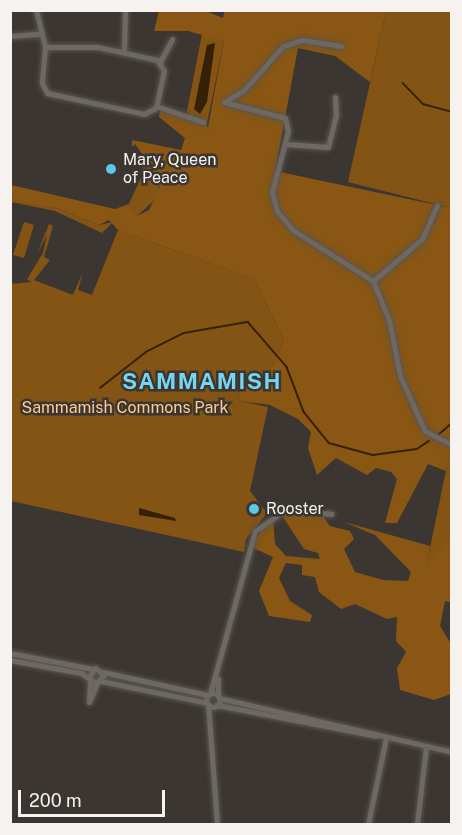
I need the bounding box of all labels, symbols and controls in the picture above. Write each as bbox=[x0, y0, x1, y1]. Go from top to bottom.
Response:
place label: Mary, Queen of Peace bbox=[123, 150, 217, 188]
marker: Mary, Queen of Peace bbox=[104, 162, 118, 176]
district label: SAMMAMISH bbox=[122, 369, 282, 395]
park label: Sammamish Commons Park bbox=[21, 398, 229, 418]
place label: Rooster bbox=[266, 499, 324, 519]
marker: Rooster bbox=[247, 502, 261, 516]
scale bar bbox=[21, 778, 168, 816]
text: 200 m bbox=[29, 790, 82, 811]

